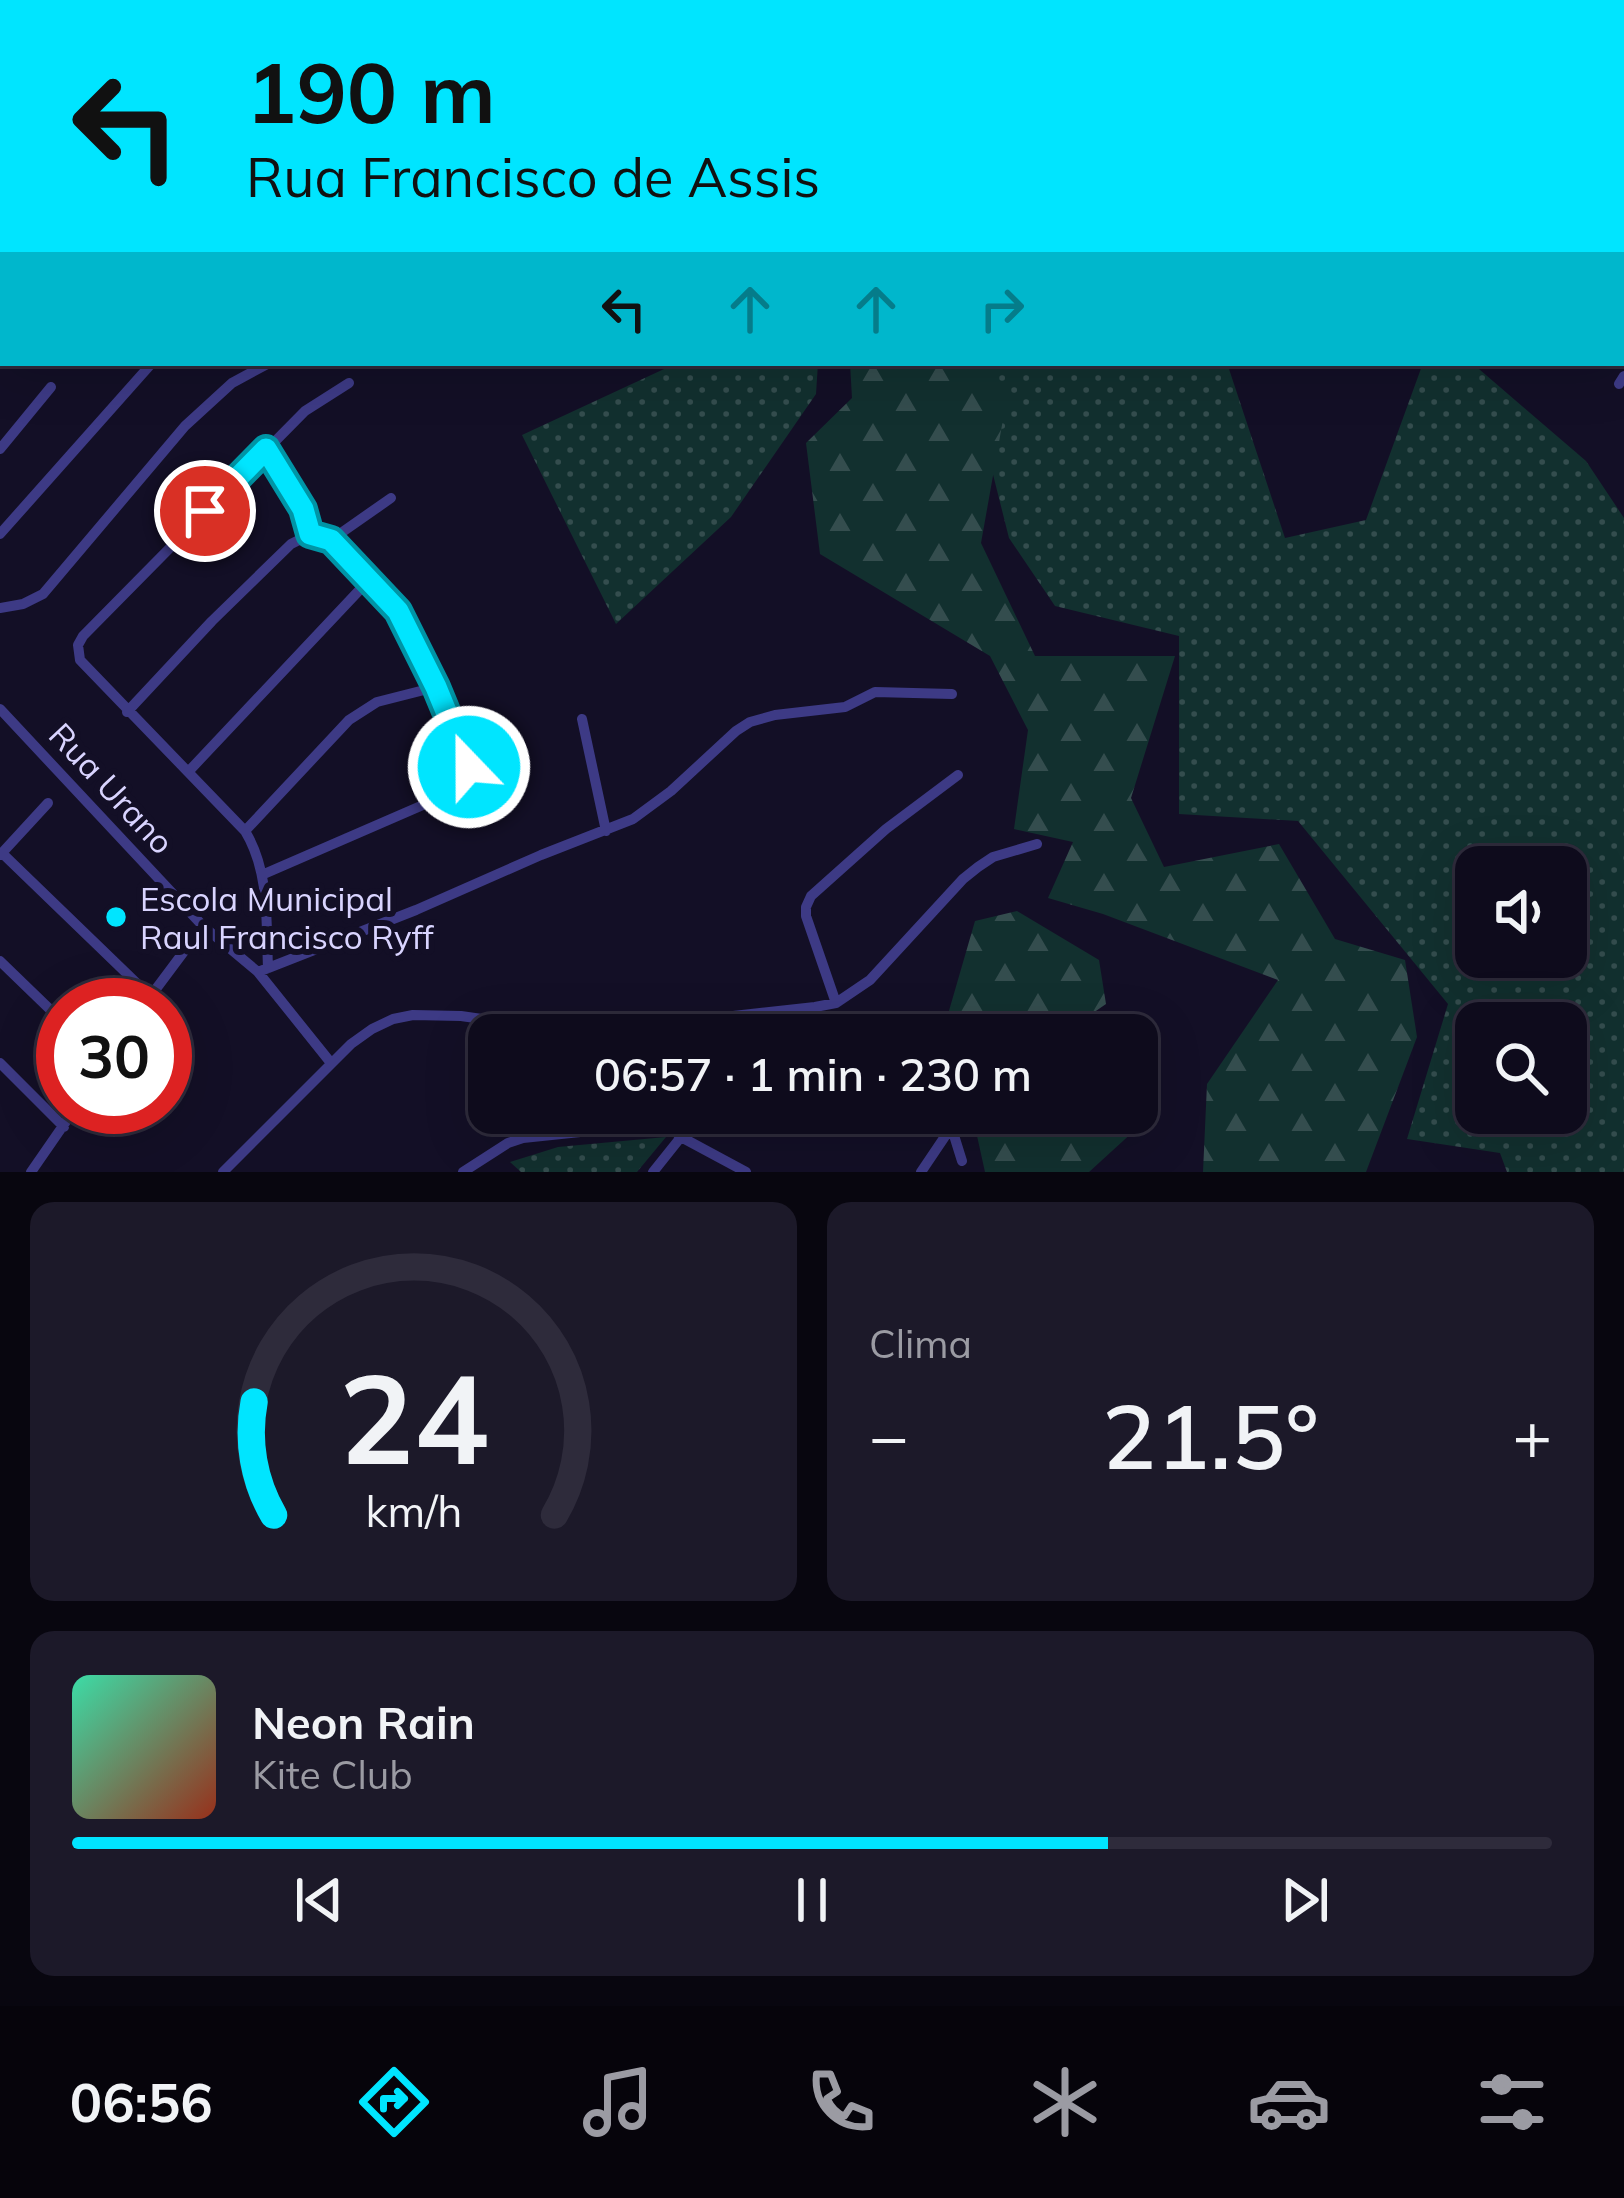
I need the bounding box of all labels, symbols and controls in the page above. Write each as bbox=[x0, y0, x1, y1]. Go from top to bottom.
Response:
text: 190 m bbox=[246, 39, 496, 144]
icon: left bbox=[48, 48, 204, 204]
text: Rua Francisco de Assis bbox=[246, 143, 820, 211]
icon: left bbox=[591, 276, 657, 342]
icon: ahead bbox=[717, 276, 783, 342]
icon: ahead bbox=[843, 276, 909, 342]
icon: right bbox=[969, 276, 1035, 342]
pin bbox=[154, 460, 256, 562]
icon: arrive bbox=[172, 478, 238, 544]
position arrow bbox=[406, 704, 532, 830]
street label: Rua Urano bbox=[41, 714, 183, 862]
map controls bbox=[1455, 846, 1587, 1134]
button: sound bbox=[1455, 846, 1587, 978]
place label: Escola Municipal Raul Francisco Ryff bbox=[140, 878, 434, 957]
marker: Escola Municipal Raul Francisco Ryff bbox=[103, 904, 129, 930]
speed limit sign: 30 bbox=[36, 978, 192, 1134]
button: search bbox=[1455, 1002, 1587, 1134]
text: 06:57 · 1 min · 230 m bbox=[594, 1046, 1032, 1102]
text: Clima bbox=[869, 1319, 972, 1368]
text: 24 bbox=[339, 1339, 488, 1495]
text: 21.5° bbox=[1102, 1379, 1319, 1492]
text: − bbox=[869, 1394, 909, 1477]
text: + bbox=[1512, 1394, 1552, 1477]
text: km/h bbox=[365, 1483, 462, 1537]
text: Neon Rain bbox=[252, 1694, 475, 1750]
text: Kite Club bbox=[252, 1750, 413, 1799]
icon: previous bbox=[286, 1867, 352, 1933]
icon: pause bbox=[779, 1867, 845, 1933]
icon: next bbox=[1272, 1867, 1338, 1933]
icon: directions bbox=[352, 2060, 436, 2144]
icon: music bbox=[576, 2060, 660, 2144]
icon: phone bbox=[799, 2060, 883, 2144]
icon: climate bbox=[1023, 2060, 1107, 2144]
icon: car bbox=[1247, 2060, 1331, 2144]
icon: filters bbox=[1470, 2060, 1554, 2144]
text: 06:56 bbox=[70, 2068, 213, 2136]

